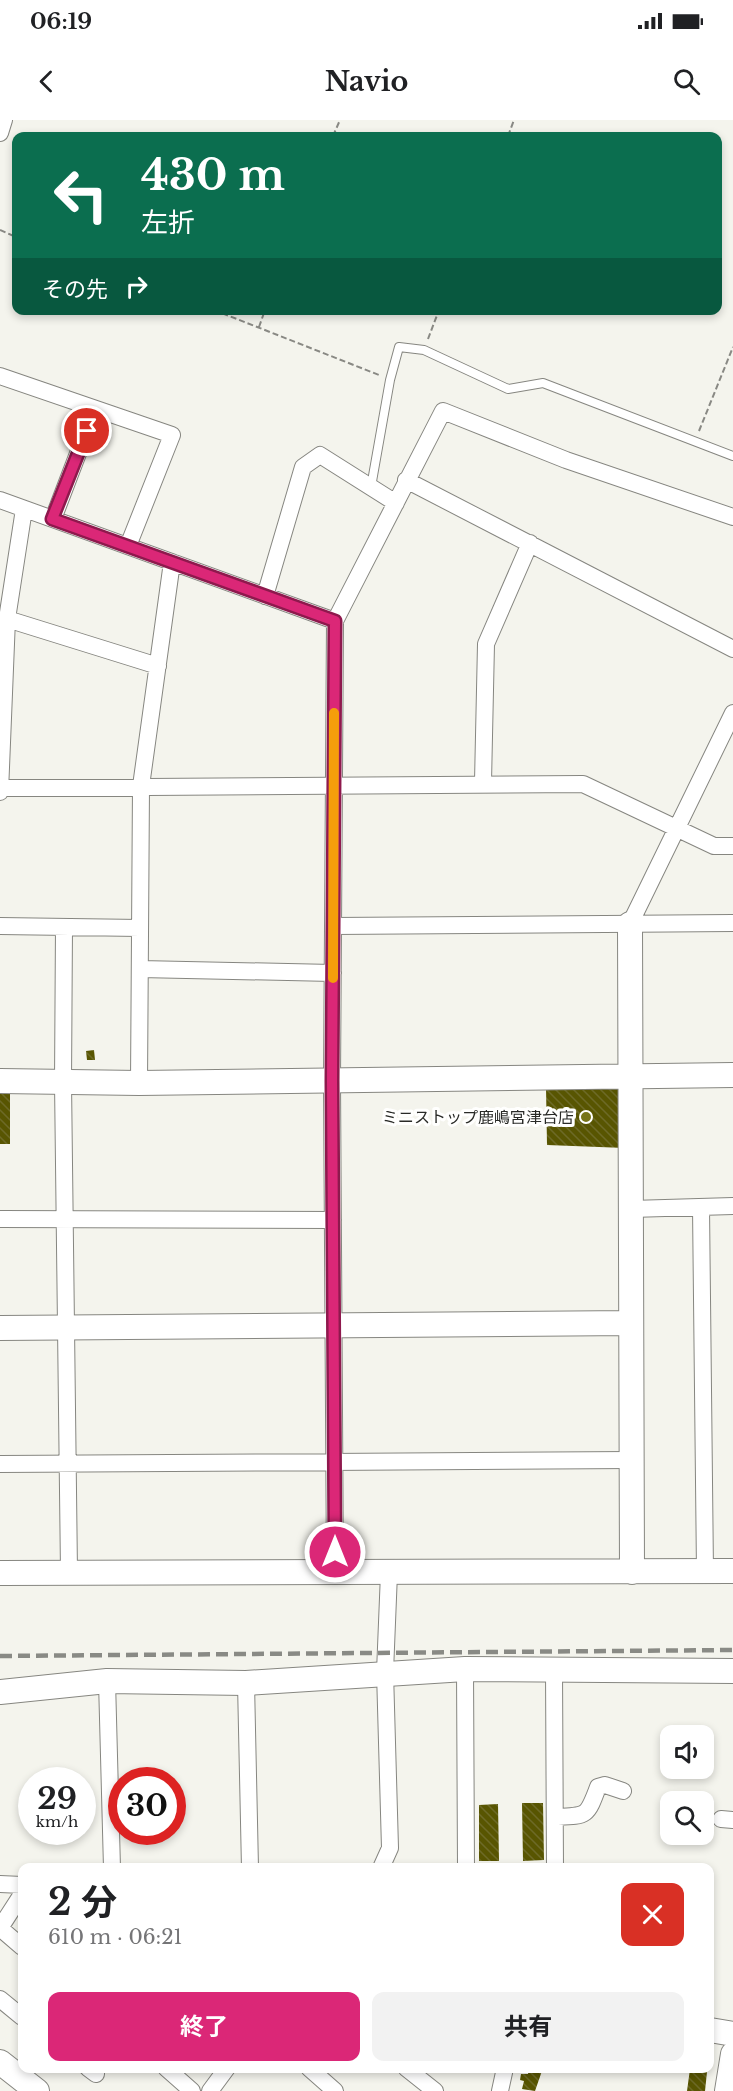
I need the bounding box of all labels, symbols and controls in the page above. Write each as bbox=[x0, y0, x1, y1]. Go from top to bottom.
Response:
text: 06:19 bbox=[30, 8, 92, 35]
icon: back bbox=[30, 65, 63, 98]
text: Navio bbox=[325, 65, 408, 98]
icon: search bbox=[670, 65, 703, 98]
text: 430 m bbox=[141, 149, 285, 201]
icon: left bbox=[42, 156, 120, 234]
text: 左折 bbox=[141, 206, 195, 239]
icon: right bbox=[120, 270, 153, 303]
text: その先 bbox=[42, 276, 108, 303]
pin bbox=[61, 405, 112, 456]
icon: arrive bbox=[70, 414, 103, 447]
place label: ミニストップ鹿嶋宮津台店 bbox=[382, 1107, 574, 1127]
marker: ミニストップ鹿嶋宮津台店 bbox=[579, 1110, 593, 1124]
position arrow bbox=[303, 1520, 367, 1584]
map controls bbox=[660, 1725, 714, 1845]
button: sound bbox=[660, 1725, 714, 1779]
speed limit sign: 30 bbox=[108, 1767, 186, 1845]
text: 29 bbox=[37, 1780, 77, 1817]
button: search bbox=[660, 1791, 714, 1845]
text: km/h bbox=[36, 1812, 78, 1831]
text: 2 分 bbox=[48, 1880, 117, 1925]
button: close bbox=[621, 1883, 684, 1946]
text: 610 m · 06:21 bbox=[48, 1925, 183, 1949]
button: 終了 bbox=[48, 1992, 360, 2061]
button: 共有 bbox=[372, 1992, 684, 2061]

